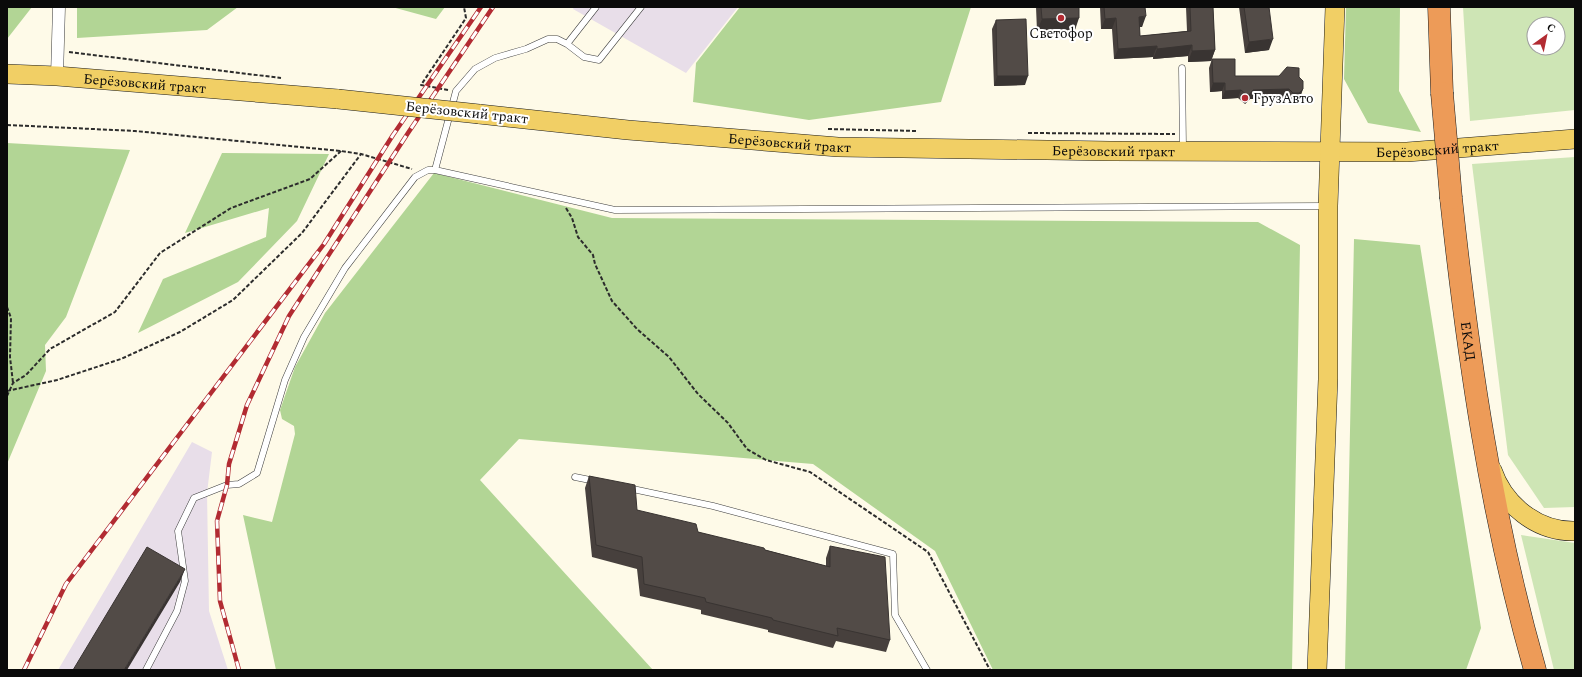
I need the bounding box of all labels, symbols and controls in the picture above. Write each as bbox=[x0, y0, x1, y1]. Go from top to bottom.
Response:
marker: Светофор bbox=[1056, 13, 1066, 23]
north arrow bbox=[1526, 16, 1566, 56]
text: С bbox=[1543, 19, 1559, 37]
place label: Светофор bbox=[1029, 23, 1093, 44]
street label: Берёзовский тракт bbox=[82, 68, 207, 99]
place label: ГрузАвто bbox=[1253, 88, 1314, 109]
marker: ГрузАвто bbox=[1240, 93, 1250, 103]
street label: Берёзовский тракт bbox=[405, 96, 529, 129]
street label: Берёзовский тракт bbox=[727, 128, 851, 158]
street label: Берёзовский тракт bbox=[1376, 135, 1500, 163]
street label: Берёзовский тракт bbox=[1052, 140, 1175, 162]
street label: ЕКАД bbox=[1455, 320, 1481, 362]

